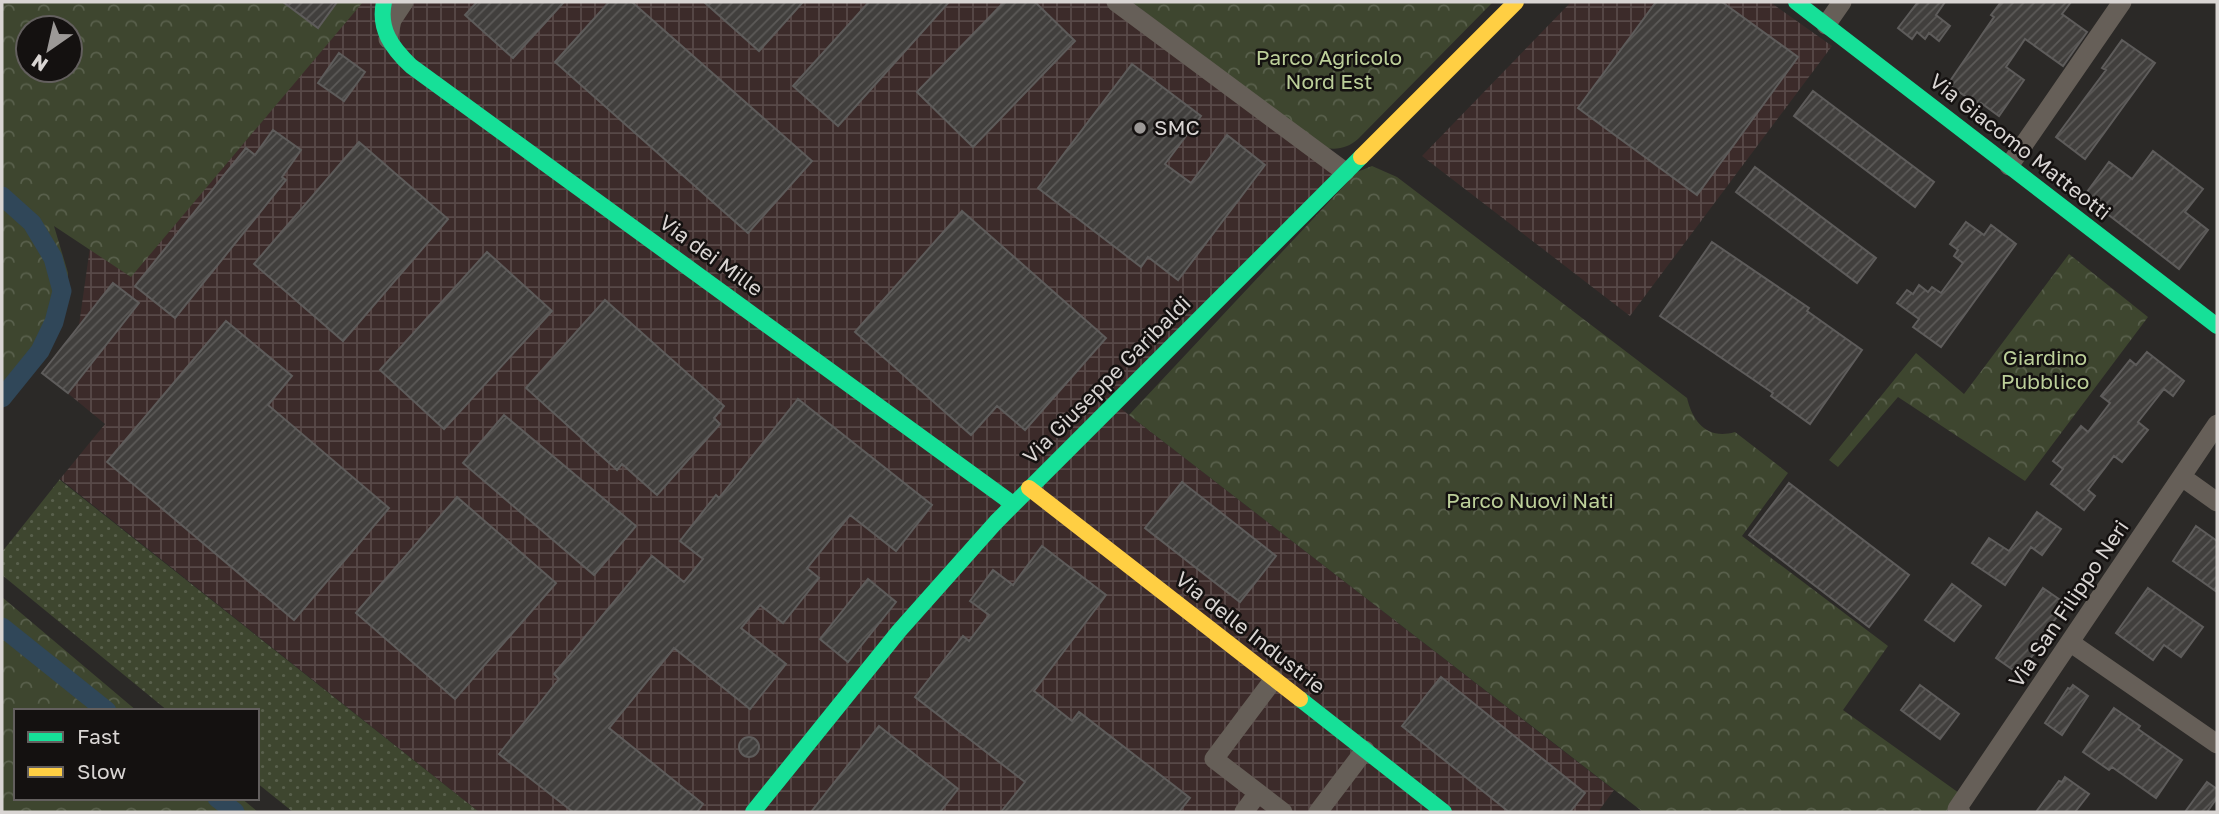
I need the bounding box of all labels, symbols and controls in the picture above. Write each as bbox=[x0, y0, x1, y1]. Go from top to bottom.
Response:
north arrow bbox=[14, 14, 84, 84]
park label: Parco Agricolo Nord Est bbox=[1256, 44, 1402, 94]
text: N bbox=[27, 50, 52, 77]
street label: Via Giacomo Matteotti bbox=[1925, 67, 2116, 225]
place label: SMC bbox=[1154, 114, 1200, 140]
marker: SMC bbox=[1132, 120, 1148, 136]
street label: Via dei Mille bbox=[655, 209, 769, 302]
street label: Via Giuseppe Garibaldi bbox=[1017, 290, 1196, 469]
park label: Giardino Pubblico bbox=[2001, 344, 2089, 394]
park label: Parco Nuovi Nati bbox=[1446, 487, 1614, 513]
street label: Via San Filippo Neri bbox=[2002, 515, 2134, 692]
street label: Via delle Industrie bbox=[1170, 566, 1331, 699]
legend bbox=[14, 709, 259, 800]
text: Fast bbox=[77, 723, 120, 749]
text: Slow bbox=[77, 758, 126, 784]

